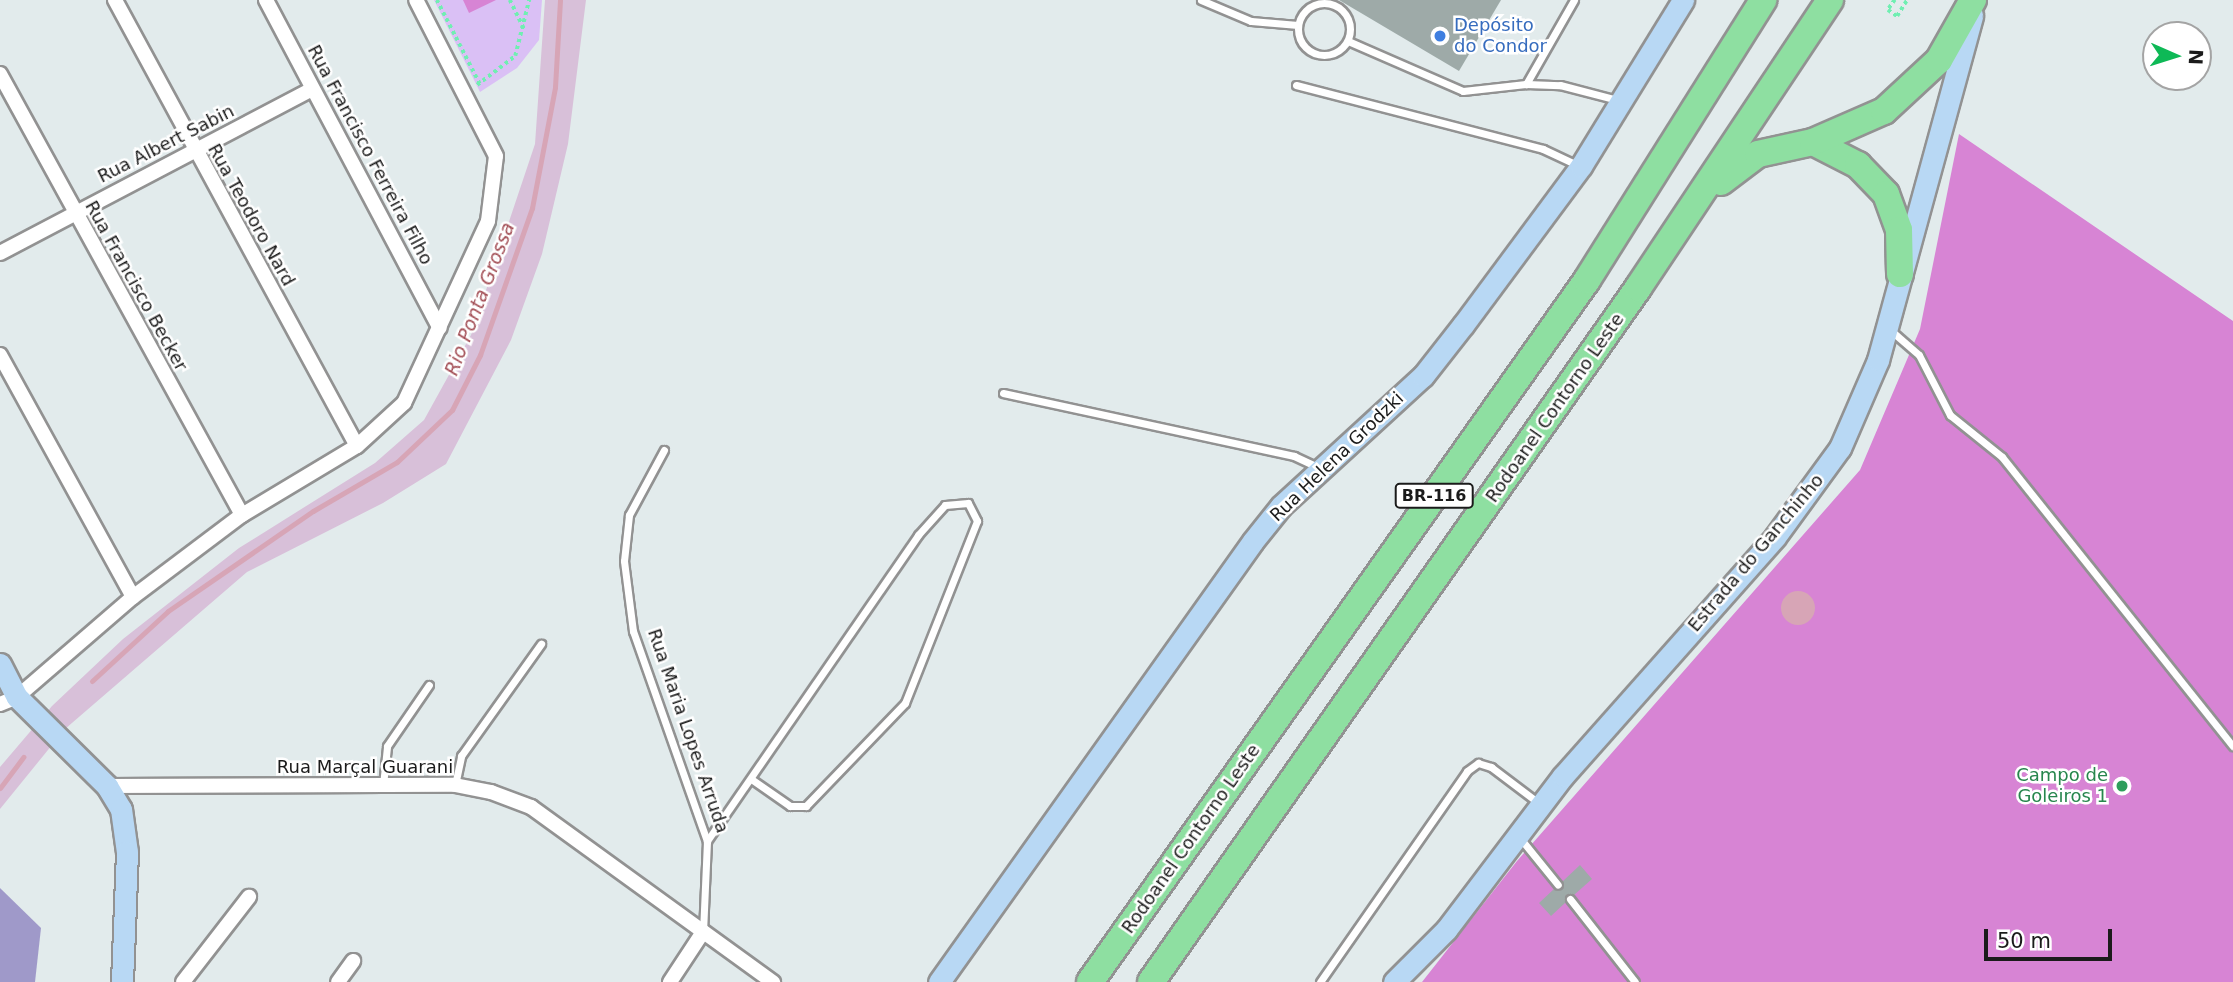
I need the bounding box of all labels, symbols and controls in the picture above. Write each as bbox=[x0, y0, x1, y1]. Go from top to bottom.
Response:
place label: Depósito do Condor bbox=[1454, 15, 1547, 58]
north arrow bbox=[2142, 21, 2212, 91]
marker: Depósito do Condor bbox=[1432, 28, 1448, 44]
street label: Rua Francisco Ferreira Filho bbox=[303, 41, 437, 269]
text: N bbox=[2185, 48, 2207, 66]
street label: Rua Albert Sabin bbox=[94, 100, 238, 188]
street label: Rua Teodoro Nard bbox=[203, 140, 299, 290]
street label: Rua Francisco Becker bbox=[80, 197, 192, 375]
water label: Rio Ponta Grossa bbox=[440, 219, 520, 379]
street label: Rodoanel Contorno Leste bbox=[1481, 309, 1629, 507]
street label: Rua Helena Grodzki bbox=[1266, 388, 1408, 526]
street label: Estrada do Ganchinho bbox=[1684, 470, 1828, 636]
road number: BR-116 bbox=[1394, 484, 1474, 509]
street label: Rua Maria Lopes Arruda bbox=[643, 626, 733, 836]
street label: Rodoanel Contorno Leste bbox=[1117, 740, 1265, 938]
street label: Rua Marçal Guarani bbox=[277, 756, 453, 778]
place label: Campo de Goleiros 1 bbox=[2016, 765, 2108, 808]
marker: Campo de Goleiros 1 bbox=[2114, 778, 2130, 794]
scale bar bbox=[1988, 916, 2116, 960]
text: 50 m bbox=[1997, 929, 2051, 953]

